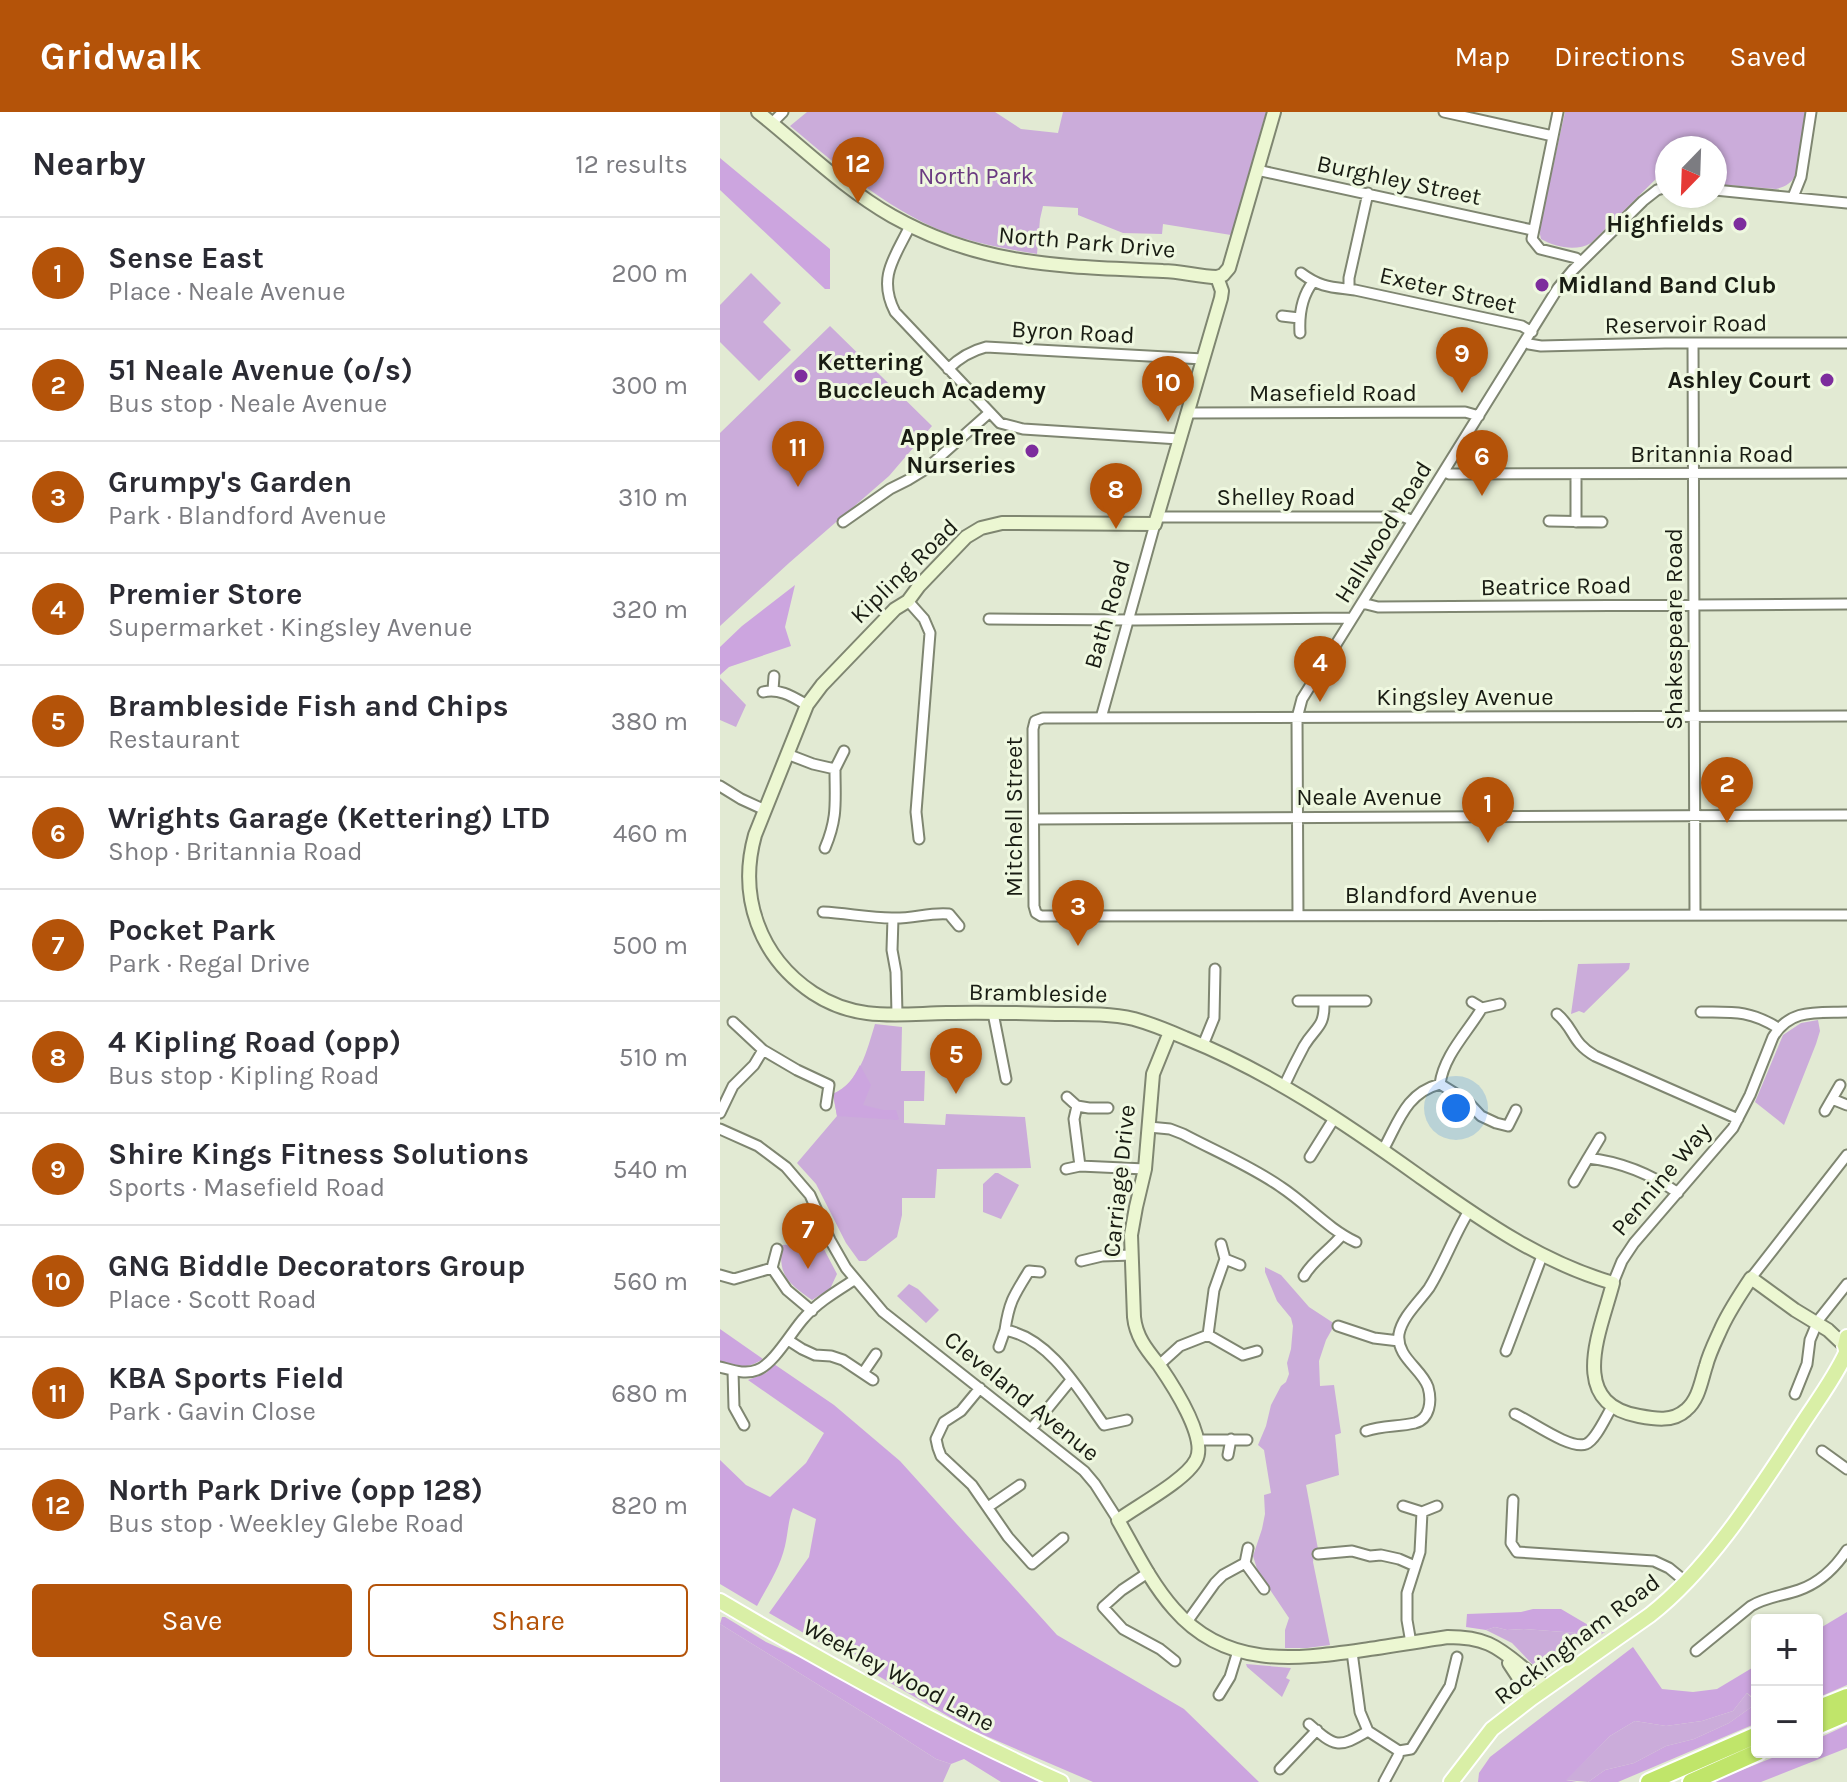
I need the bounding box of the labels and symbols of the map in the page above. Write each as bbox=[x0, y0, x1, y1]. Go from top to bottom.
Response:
north arrow bbox=[1655, 136, 1727, 208]
pin: 12 bbox=[832, 137, 884, 203]
street label: Burghley Street bbox=[1314, 149, 1484, 211]
park label: North Park bbox=[918, 162, 1034, 190]
place label: Highfields bbox=[1606, 210, 1724, 238]
marker: Highfields bbox=[1731, 215, 1749, 233]
street label: North Park Drive bbox=[997, 220, 1177, 264]
street label: Exeter Street bbox=[1377, 261, 1519, 319]
place label: Midland Band Club bbox=[1558, 271, 1776, 299]
marker: Midland Band Club bbox=[1533, 276, 1551, 294]
street label: Reservoir Road bbox=[1604, 309, 1768, 339]
street label: Byron Road bbox=[1011, 315, 1135, 349]
pin: 9 bbox=[1436, 327, 1488, 393]
place label: Kettering Buccleuch Academy bbox=[817, 348, 1046, 404]
pin: 10 bbox=[1142, 356, 1194, 422]
place label: Ashley Court bbox=[1667, 366, 1811, 394]
marker: Kettering Buccleuch Academy bbox=[792, 367, 810, 385]
marker: Ashley Court bbox=[1818, 371, 1836, 389]
street label: Masefield Road bbox=[1249, 379, 1417, 407]
pin: 11 bbox=[772, 421, 824, 487]
place label: Apple Tree Nurseries bbox=[900, 423, 1016, 479]
pin: 6 bbox=[1456, 430, 1508, 496]
street label: Britannia Road bbox=[1630, 440, 1794, 468]
marker: Apple Tree Nurseries bbox=[1023, 442, 1041, 460]
street label: Hallwood Road bbox=[1328, 456, 1438, 608]
pin: 8 bbox=[1090, 463, 1142, 529]
street label: Shelley Road bbox=[1216, 483, 1356, 511]
street label: Kipling Road bbox=[844, 513, 964, 629]
street label: Shakespeare Road bbox=[1660, 528, 1688, 730]
street label: Bath Road bbox=[1078, 556, 1136, 672]
street label: Beatrice Road bbox=[1480, 571, 1632, 601]
pin: 4 bbox=[1294, 636, 1346, 702]
street label: Kingsley Avenue bbox=[1376, 683, 1554, 711]
street label: Mitchell Street bbox=[1000, 737, 1028, 897]
pin: 2 bbox=[1701, 757, 1753, 823]
pin: 1 bbox=[1462, 777, 1514, 843]
street label: Neale Avenue bbox=[1296, 783, 1442, 811]
pin: 3 bbox=[1052, 880, 1104, 946]
street label: Blandford Avenue bbox=[1345, 881, 1537, 909]
street label: Brambleside bbox=[968, 978, 1108, 1008]
pin: 5 bbox=[930, 1028, 982, 1094]
your location bbox=[1436, 1088, 1476, 1128]
street label: Carriage Drive bbox=[1097, 1103, 1141, 1259]
street label: Pennine Way bbox=[1606, 1117, 1716, 1241]
pin: 7 bbox=[782, 1203, 834, 1269]
street label: Cleveland Avenue bbox=[939, 1325, 1105, 1467]
street label: Rockingham Road bbox=[1489, 1568, 1665, 1710]
street label: Weekley Wood Lane bbox=[798, 1613, 1000, 1737]

